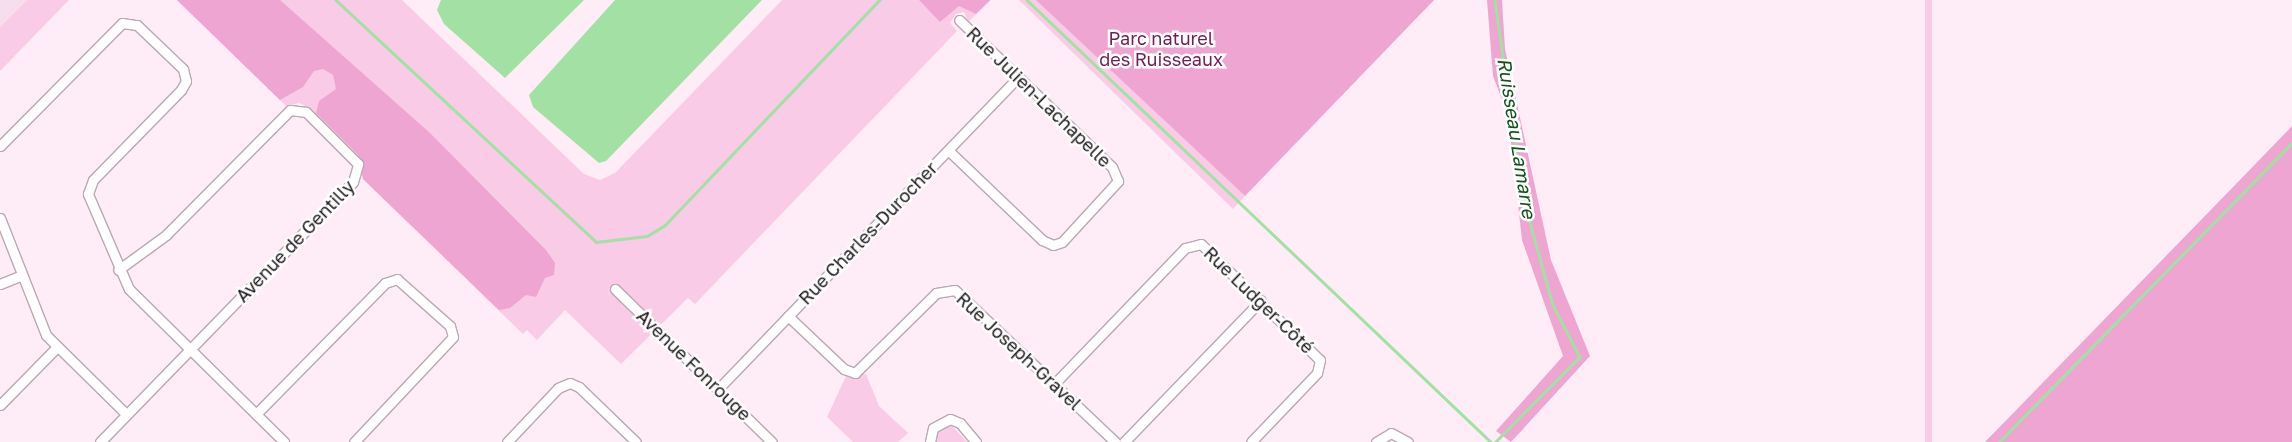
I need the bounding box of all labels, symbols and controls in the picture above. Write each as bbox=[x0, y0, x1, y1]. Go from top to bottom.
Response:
street label: Rue Julien-Lachapelle bbox=[962, 22, 1116, 172]
park label: Parc naturel des Ruisseaux bbox=[1099, 28, 1223, 70]
water label: Ruisseau Lamarre bbox=[1493, 56, 1541, 220]
street label: Rue Charles-Durocher bbox=[794, 157, 942, 309]
street label: Avenue de Gentilly bbox=[231, 175, 359, 307]
street label: Rue Ludger-Côté bbox=[1200, 242, 1318, 358]
street label: Rue Joseph-Gravel bbox=[952, 288, 1086, 414]
street label: Avenue Fonrouge bbox=[632, 305, 756, 425]

